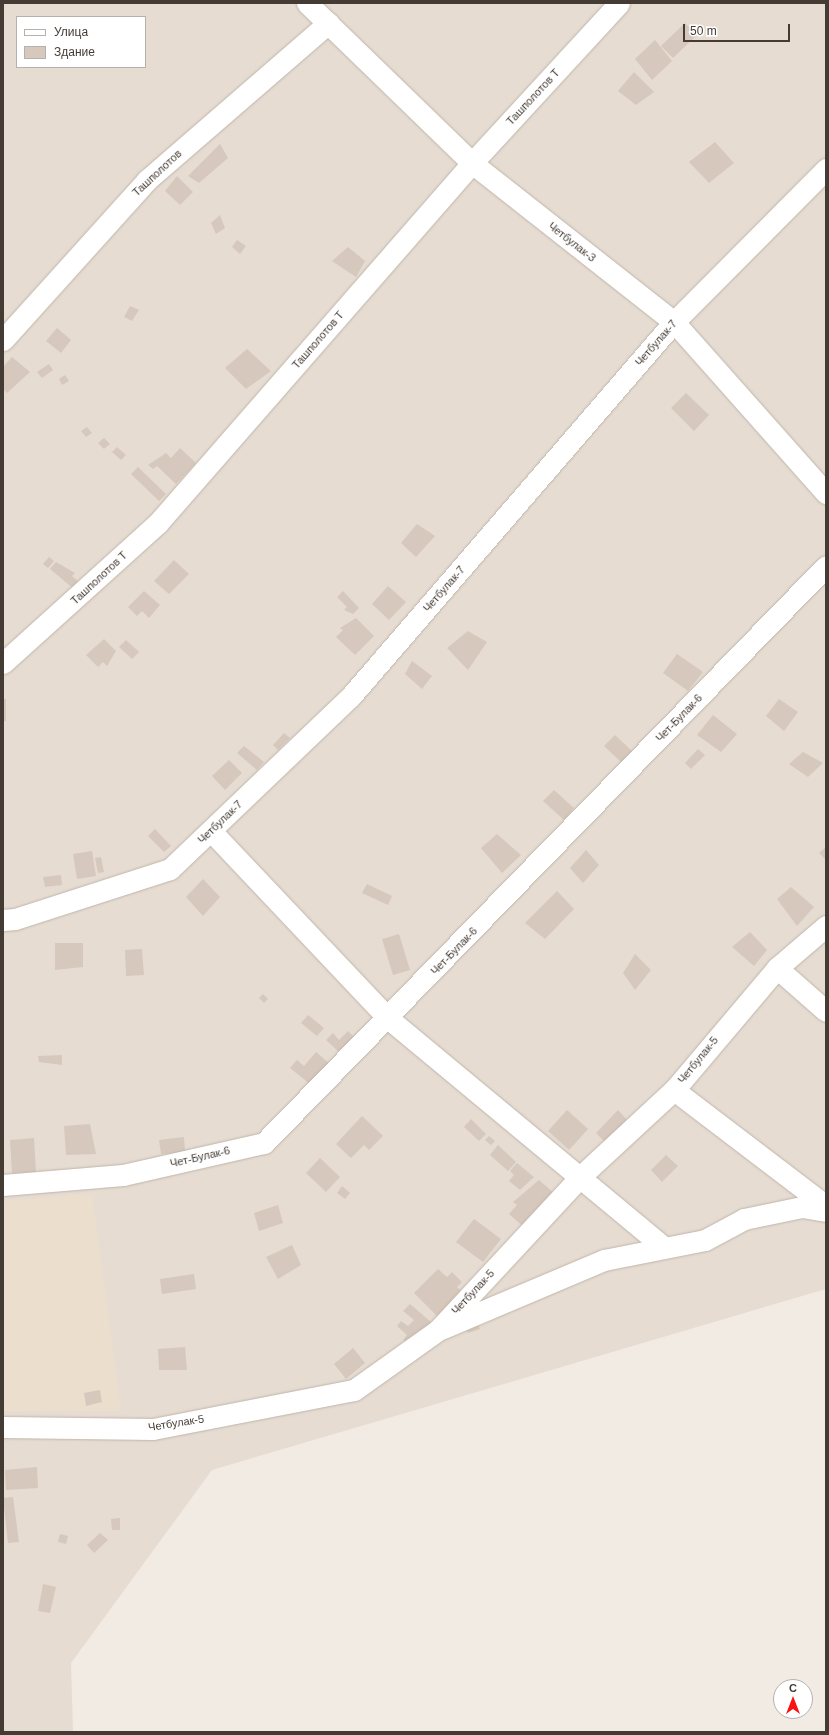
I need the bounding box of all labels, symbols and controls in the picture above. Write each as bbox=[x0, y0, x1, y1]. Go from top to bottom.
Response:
legend bbox=[16, 16, 146, 68]
scale bar bbox=[685, 16, 792, 42]
text: 50 m bbox=[690, 24, 717, 38]
text: Улица bbox=[54, 25, 88, 39]
text: Здание bbox=[54, 45, 95, 59]
street label: Ташполотов Т bbox=[504, 66, 562, 128]
street label: Ташполотов bbox=[130, 147, 184, 199]
street label: Четбулак-3 bbox=[546, 219, 598, 265]
street label: Ташполотов Т bbox=[289, 308, 347, 372]
street label: Четбулак-7 bbox=[632, 317, 680, 369]
street label: Ташполотов Т bbox=[68, 549, 130, 607]
street label: Четбулак-7 bbox=[420, 563, 468, 615]
street label: Чет-Булак-6 bbox=[653, 691, 705, 745]
street label: Четбулак-7 bbox=[195, 798, 245, 846]
street label: Чет-Булак-6 bbox=[428, 924, 480, 978]
street label: Четбулак-5 bbox=[675, 1034, 721, 1086]
street label: Чет-Булак-6 bbox=[169, 1144, 231, 1170]
street label: Четбулак-5 bbox=[449, 1267, 497, 1317]
street label: Четбулак-5 bbox=[147, 1412, 205, 1434]
north arrow bbox=[773, 1679, 813, 1719]
text: С bbox=[789, 1682, 797, 1694]

